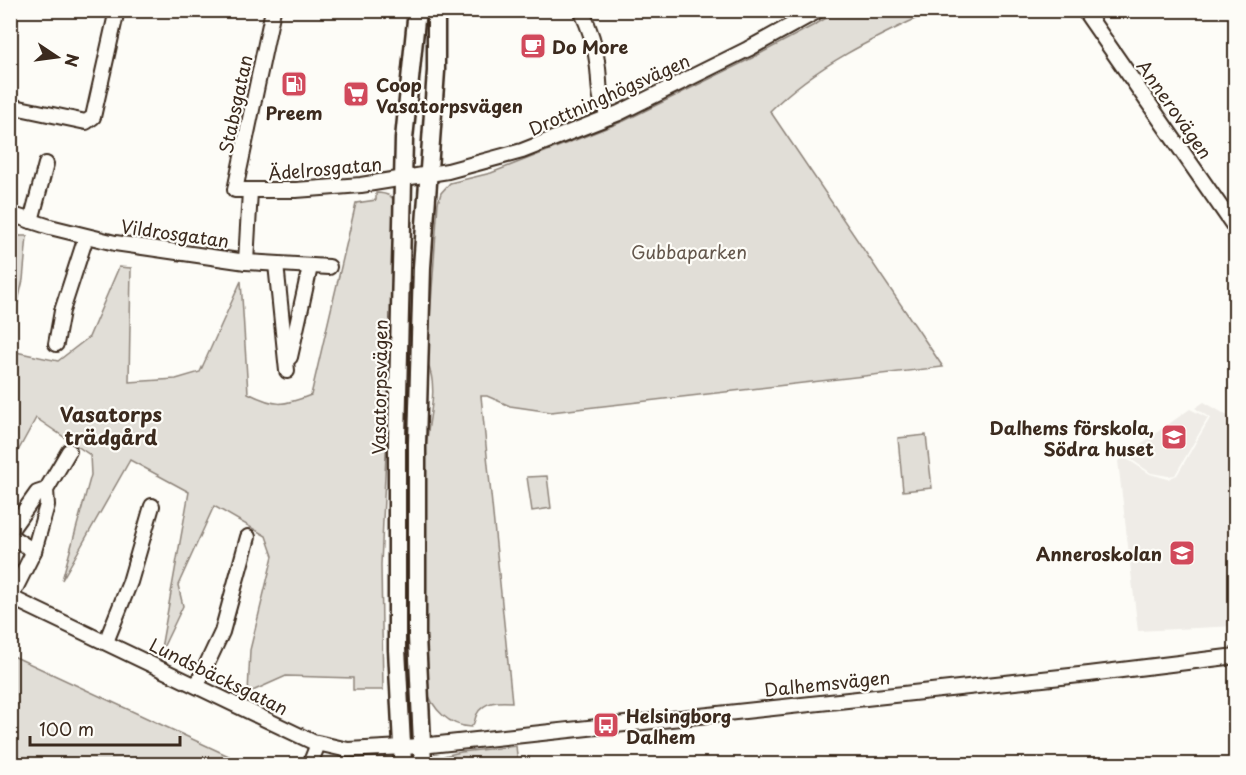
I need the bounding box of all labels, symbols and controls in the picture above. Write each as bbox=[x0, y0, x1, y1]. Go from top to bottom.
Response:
north arrow bbox=[27, 27, 87, 87]
cafe icon: Do More bbox=[518, 31, 548, 61]
place label: Do More bbox=[552, 33, 628, 60]
street label: Drottninghögsvägen bbox=[524, 46, 694, 142]
text: N bbox=[59, 52, 86, 69]
street label: Stabsgatan bbox=[211, 52, 259, 156]
street label: Annerovägen bbox=[1131, 54, 1219, 164]
fuel station icon: Preem bbox=[279, 69, 309, 99]
place label: Coop Vasatorpsvägen bbox=[376, 71, 523, 119]
supermarket icon: Coop Vasatorpsvägen bbox=[341, 79, 371, 109]
place label: Preem bbox=[265, 99, 323, 126]
street label: Ädelrosgatan bbox=[267, 150, 383, 186]
street label: Vildrosgatan bbox=[119, 212, 231, 254]
park label: Gubbaparken bbox=[631, 238, 747, 265]
street label: Vasatorpsvägen bbox=[364, 319, 394, 455]
district label: Vasatorps trädgård bbox=[60, 399, 163, 452]
place label: Dalhems förskola, Södra huset bbox=[990, 414, 1154, 462]
school or university icon: Dalhems förskola, Södra huset bbox=[1159, 422, 1189, 452]
school or university icon: Anneroskolan bbox=[1167, 538, 1197, 568]
place label: Anneroskolan bbox=[1036, 540, 1162, 567]
street label: Lundsbäcksgatan bbox=[145, 631, 293, 721]
street label: Dalhemsvägen bbox=[763, 663, 891, 703]
place label: Helsingborg Dalhem bbox=[626, 702, 732, 750]
scale bar bbox=[30, 709, 180, 747]
bus stop icon: Helsingborg Dalhem bbox=[591, 710, 621, 740]
text: 100 m bbox=[39, 715, 94, 742]

